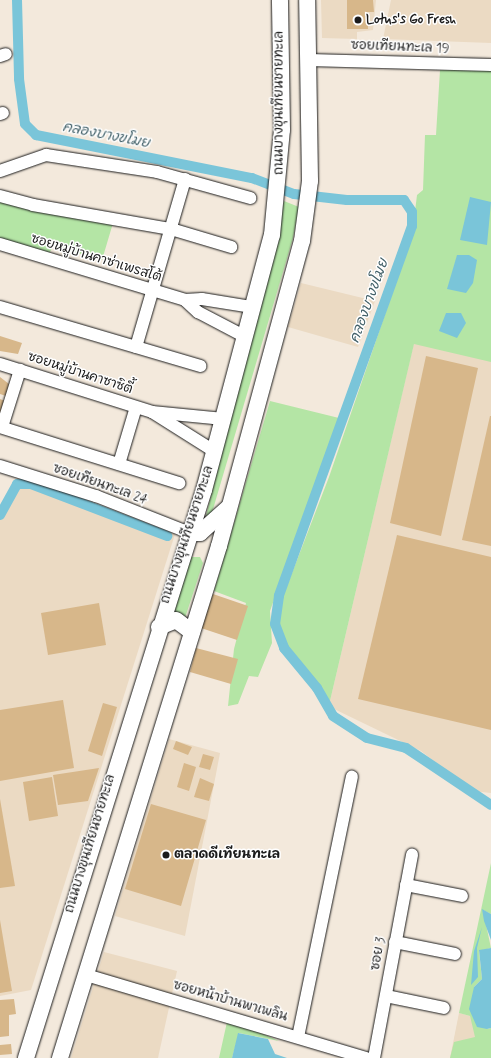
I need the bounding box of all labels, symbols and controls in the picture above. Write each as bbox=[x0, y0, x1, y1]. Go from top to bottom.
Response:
place label: Lotus's Go Fresh bbox=[366, 12, 456, 28]
marker: Lotus's Go Fresh bbox=[353, 15, 363, 25]
street label: ถนนบางขุนเทียนชายทะเล bbox=[272, 31, 288, 175]
street label: ซอยเทียนทะเล 19 bbox=[350, 38, 450, 58]
water label: คลองบางขโมย bbox=[61, 118, 151, 152]
street label: ซอยหมู่บ้านคาซ่าเพรสโต้ bbox=[29, 232, 163, 286]
water label: คลองบางขโมย bbox=[346, 257, 392, 345]
street label: ซอยหมู่บ้านคาซาซิตี้ bbox=[25, 350, 135, 398]
street label: ซอยเทียนทะเล 24 bbox=[50, 461, 150, 509]
street label: ถนนบางขุนเทียนชายทะเล bbox=[158, 464, 218, 606]
street label: ถนนบางขุนเทียนชายทะเล bbox=[62, 773, 120, 915]
place label: ตลาดดีเทียนทะเล bbox=[174, 847, 280, 863]
marker: ตลาดดีเทียนทะเล bbox=[161, 850, 171, 860]
street label: ซอย 3 bbox=[368, 936, 390, 972]
street label: ซอยหน้าบ้านพาเพลิน bbox=[171, 978, 289, 1026]

